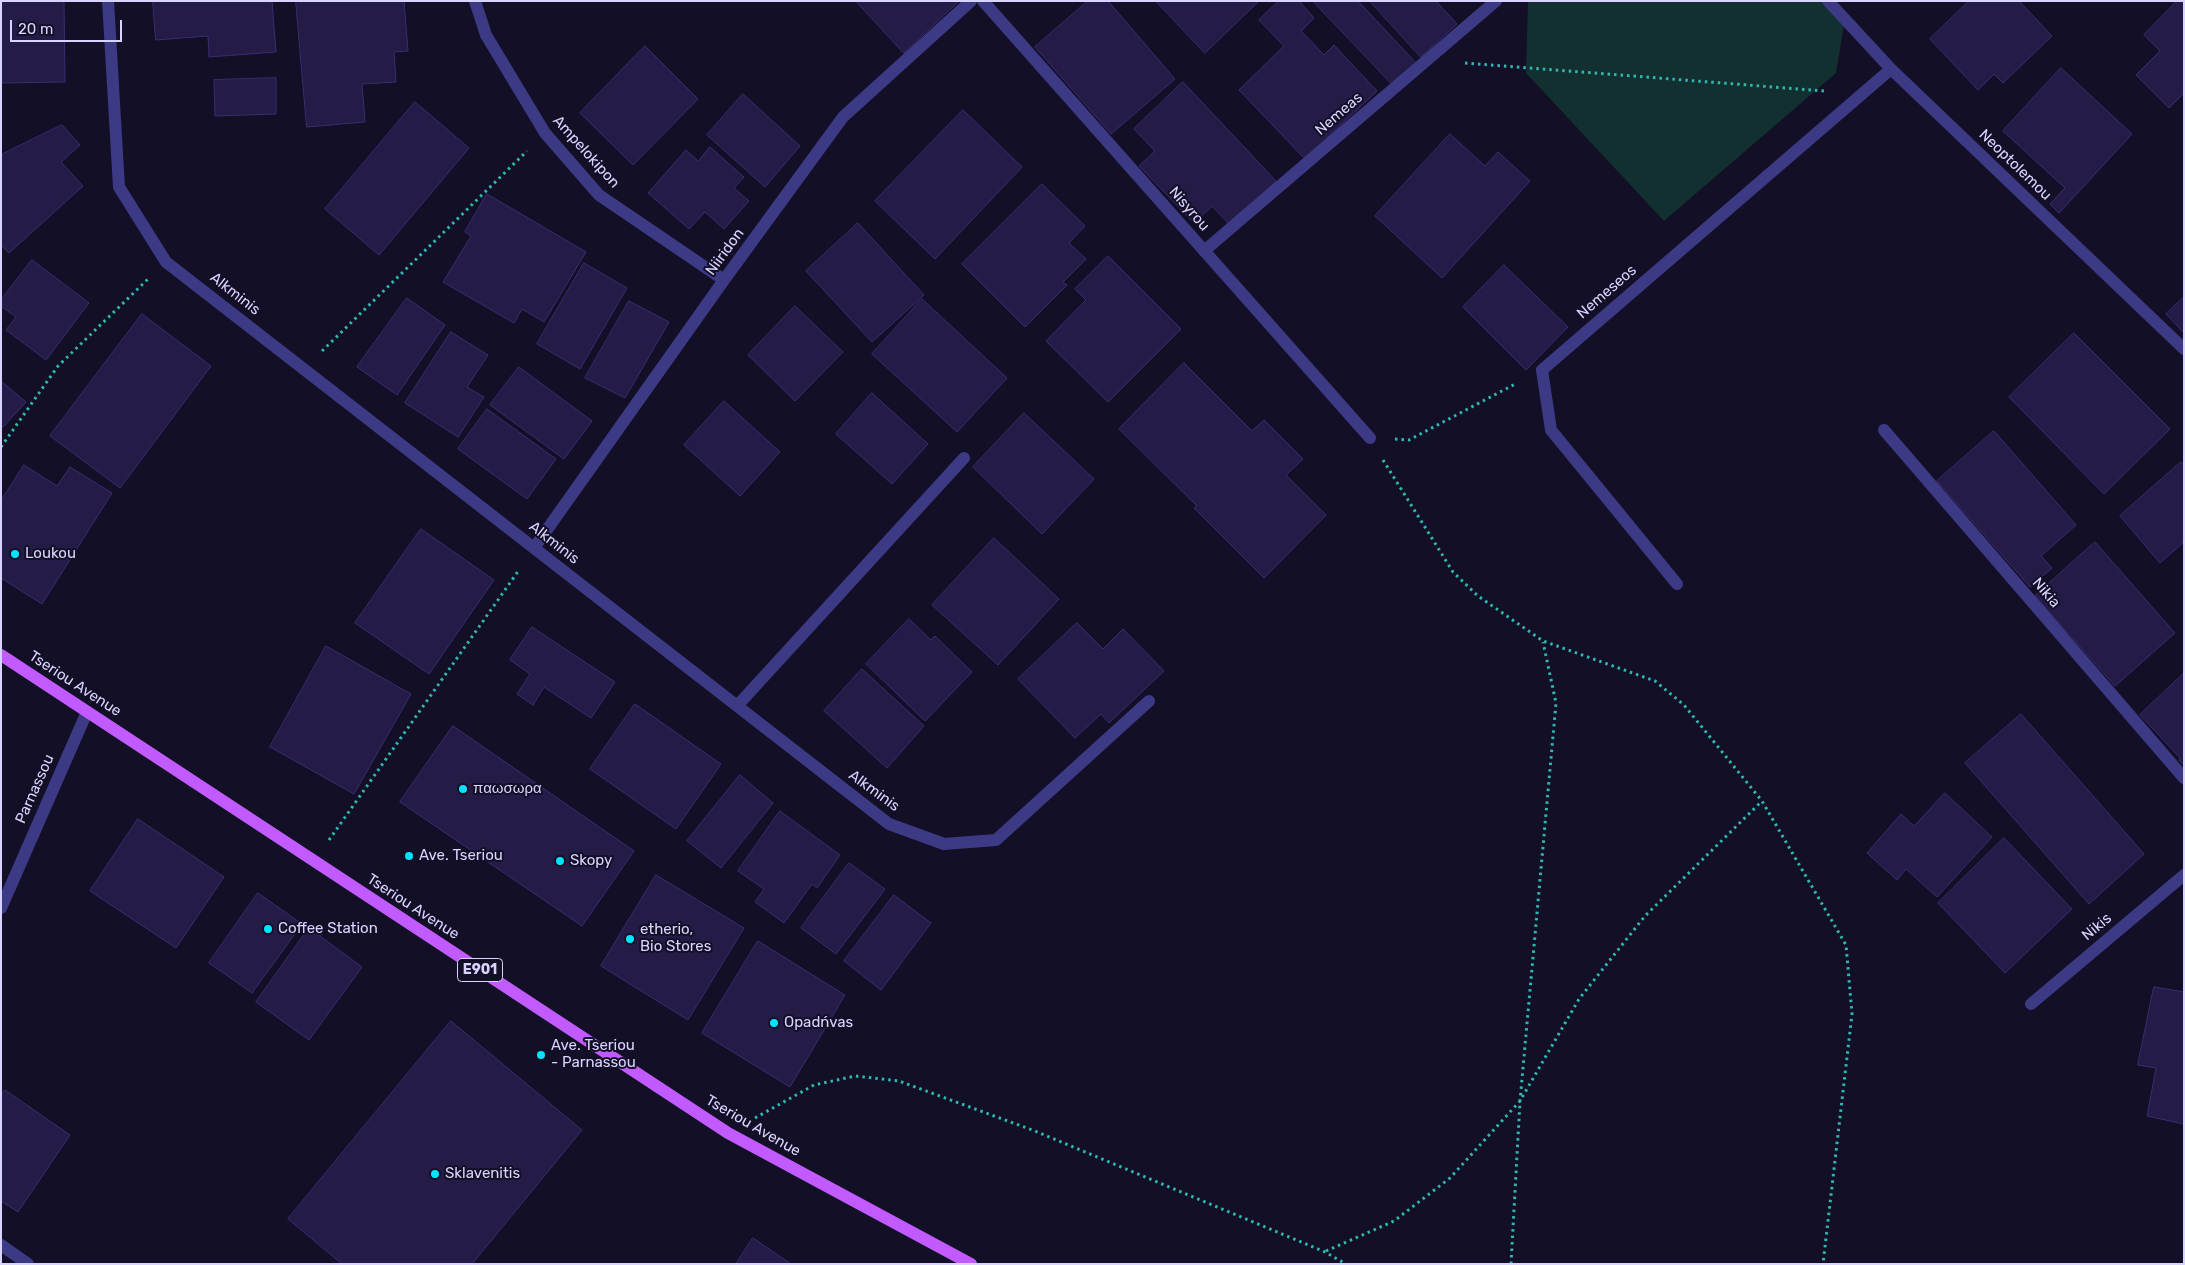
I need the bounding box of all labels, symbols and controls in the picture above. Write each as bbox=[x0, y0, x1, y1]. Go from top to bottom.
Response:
scale bar bbox=[12, 10, 125, 42]
text: 20 m bbox=[18, 20, 53, 38]
street label: Nemeas bbox=[1312, 89, 1366, 139]
street label: Ampelokipon bbox=[549, 112, 623, 192]
street label: Neoptolemou bbox=[1975, 126, 2055, 204]
street label: Nisyrou bbox=[1165, 183, 1213, 235]
street label: Niiridon bbox=[702, 225, 748, 279]
street label: Nemeseos bbox=[1574, 261, 1640, 323]
street label: Alkminis bbox=[206, 269, 264, 319]
street label: Alkminis bbox=[525, 518, 583, 568]
place label: Loukou bbox=[25, 545, 76, 563]
marker: Loukou bbox=[9, 548, 21, 560]
street label: Nikia bbox=[2028, 574, 2064, 612]
street label: Tseriou Avenue bbox=[25, 647, 125, 721]
street label: Parnassou bbox=[12, 752, 58, 826]
street label: Alkminis bbox=[845, 766, 903, 816]
place label: παωσωρα bbox=[473, 780, 542, 798]
marker: παωσωρα bbox=[457, 783, 469, 795]
place label: Ave. Tseriou bbox=[419, 847, 503, 865]
marker: Ave. Tseriou bbox=[403, 850, 415, 862]
place label: Skopy bbox=[570, 852, 612, 870]
marker: Skopy bbox=[554, 855, 566, 867]
street label: Tseriou Avenue bbox=[363, 870, 463, 944]
street label: Nikis bbox=[2079, 909, 2115, 945]
place label: Coffee Station bbox=[278, 920, 378, 938]
place label: etherio, Bio Stores bbox=[640, 921, 711, 956]
marker: Coffee Station bbox=[262, 923, 274, 935]
marker: etherio, Bio Stores bbox=[624, 933, 636, 945]
road number: E901 bbox=[458, 958, 502, 982]
place label: Opadńvas bbox=[784, 1014, 853, 1032]
marker: Opadńvas bbox=[768, 1017, 780, 1029]
place label: Ave. Tseriou - Parnassou bbox=[551, 1037, 636, 1072]
marker: Ave. Tseriou - Parnassou bbox=[535, 1049, 547, 1061]
street label: Tseriou Avenue bbox=[702, 1092, 804, 1160]
place label: Sklavenitis bbox=[445, 1165, 520, 1183]
marker: Sklavenitis bbox=[429, 1168, 441, 1180]

